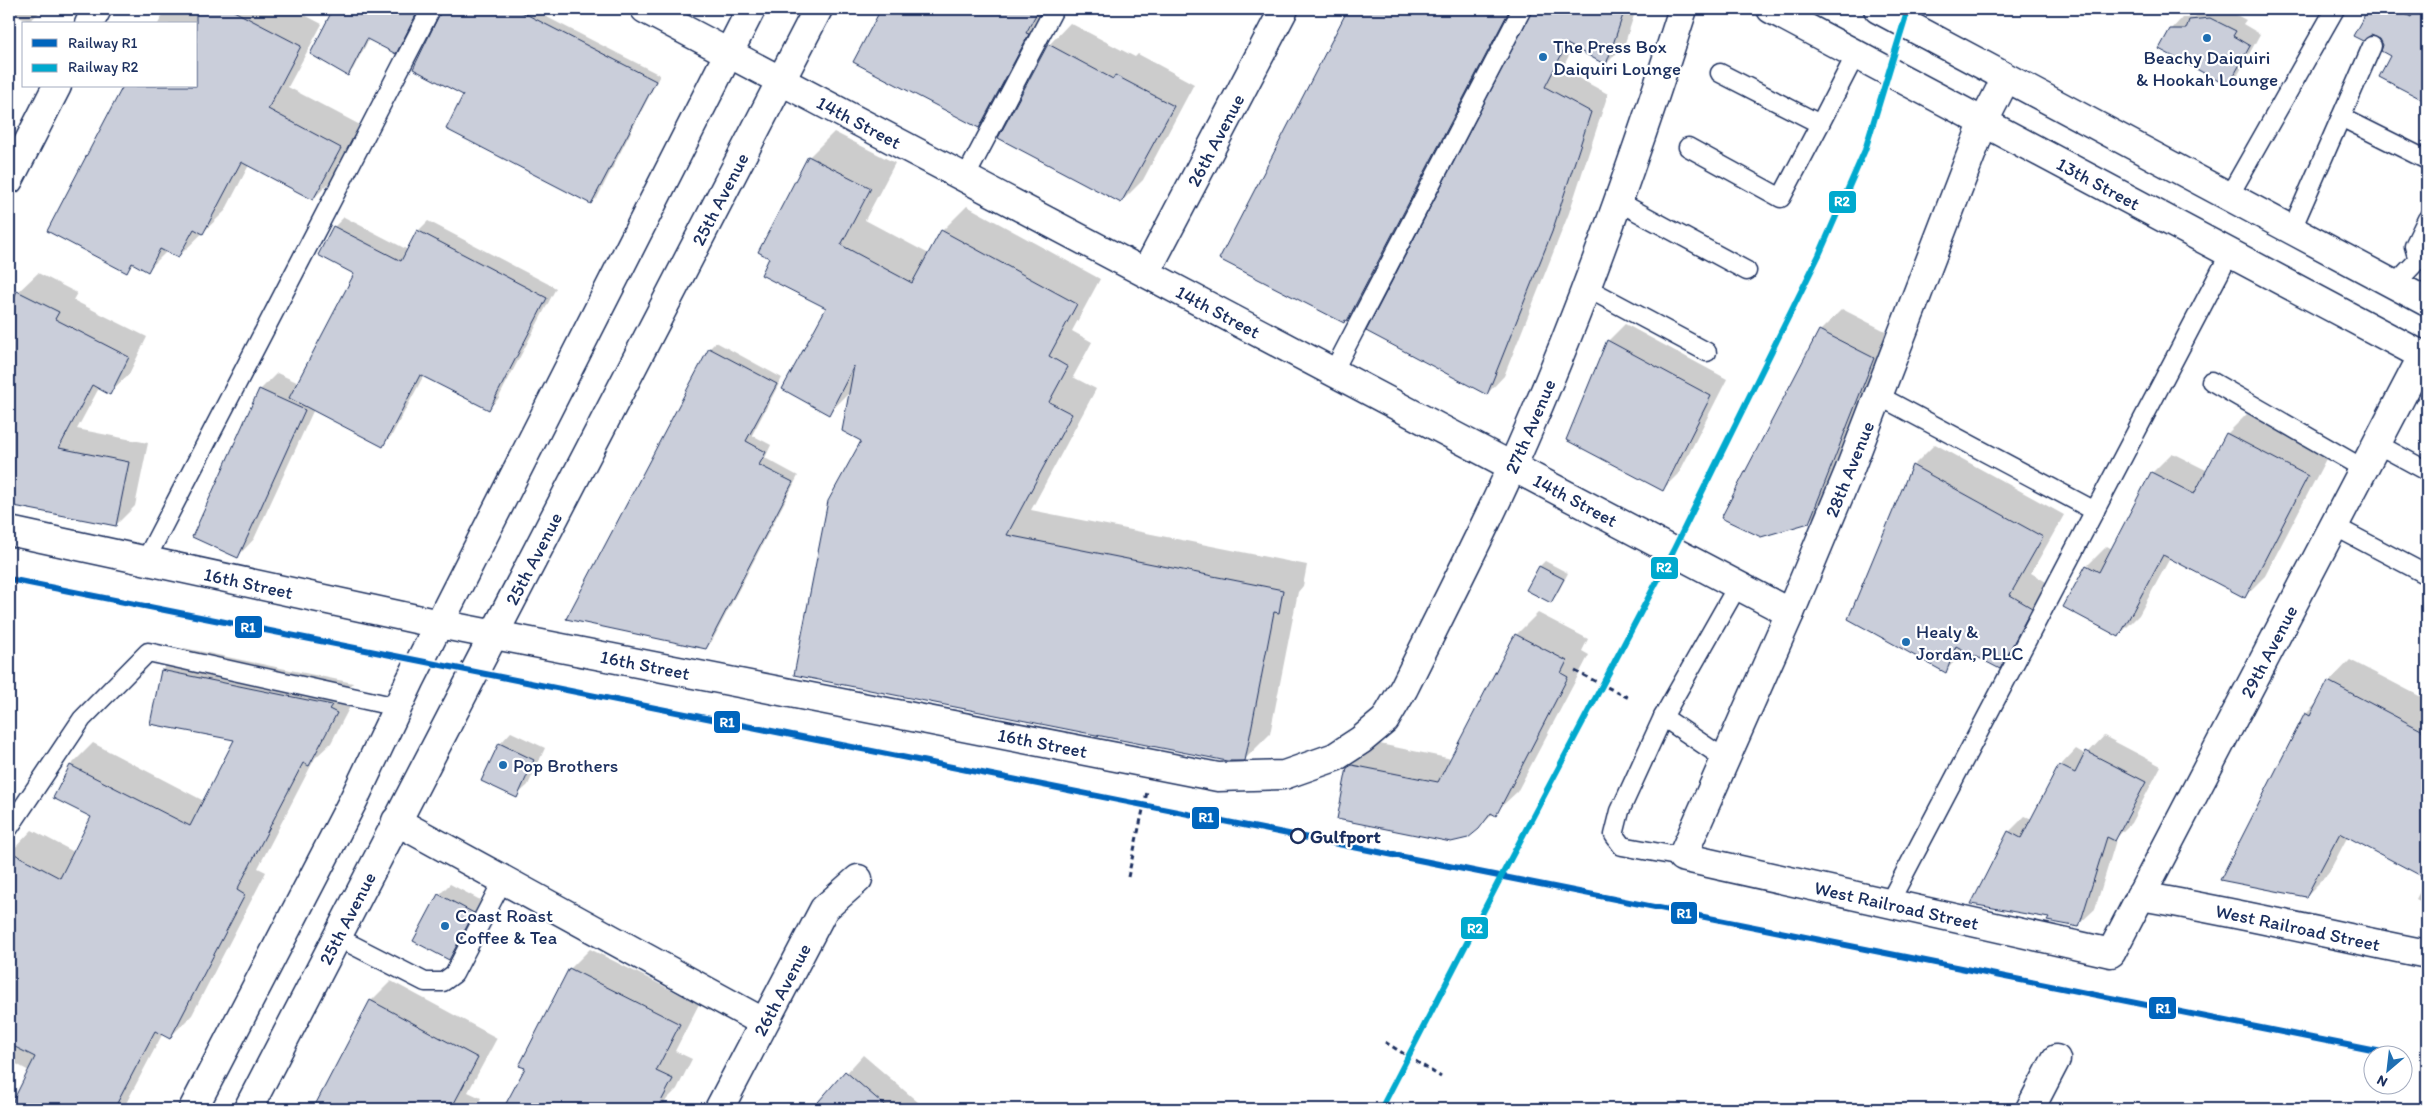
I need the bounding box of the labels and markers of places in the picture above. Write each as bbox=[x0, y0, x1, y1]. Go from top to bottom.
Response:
marker: Beachy Daiquiri & Hookah Lounge bbox=[2201, 32, 2213, 44]
place label: The Press Box Daiquiri Lounge bbox=[1553, 35, 1681, 80]
place label: Beachy Daiquiri & Hookah Lounge bbox=[2136, 46, 2278, 91]
marker: The Press Box Daiquiri Lounge bbox=[1537, 51, 1549, 63]
place label: Healy & Jordan, PLLC bbox=[1916, 620, 2024, 665]
marker: Healy & Jordan, PLLC bbox=[1900, 636, 1912, 648]
place label: Pop Brothers bbox=[513, 754, 618, 777]
marker: Pop Brothers bbox=[497, 759, 509, 771]
place label: Gulfport bbox=[1310, 825, 1381, 848]
marker: Gulfport bbox=[1290, 828, 1306, 844]
place label: Coast Roast Coffee & Tea bbox=[455, 904, 557, 949]
marker: Coast Roast Coffee & Tea bbox=[439, 920, 451, 932]

